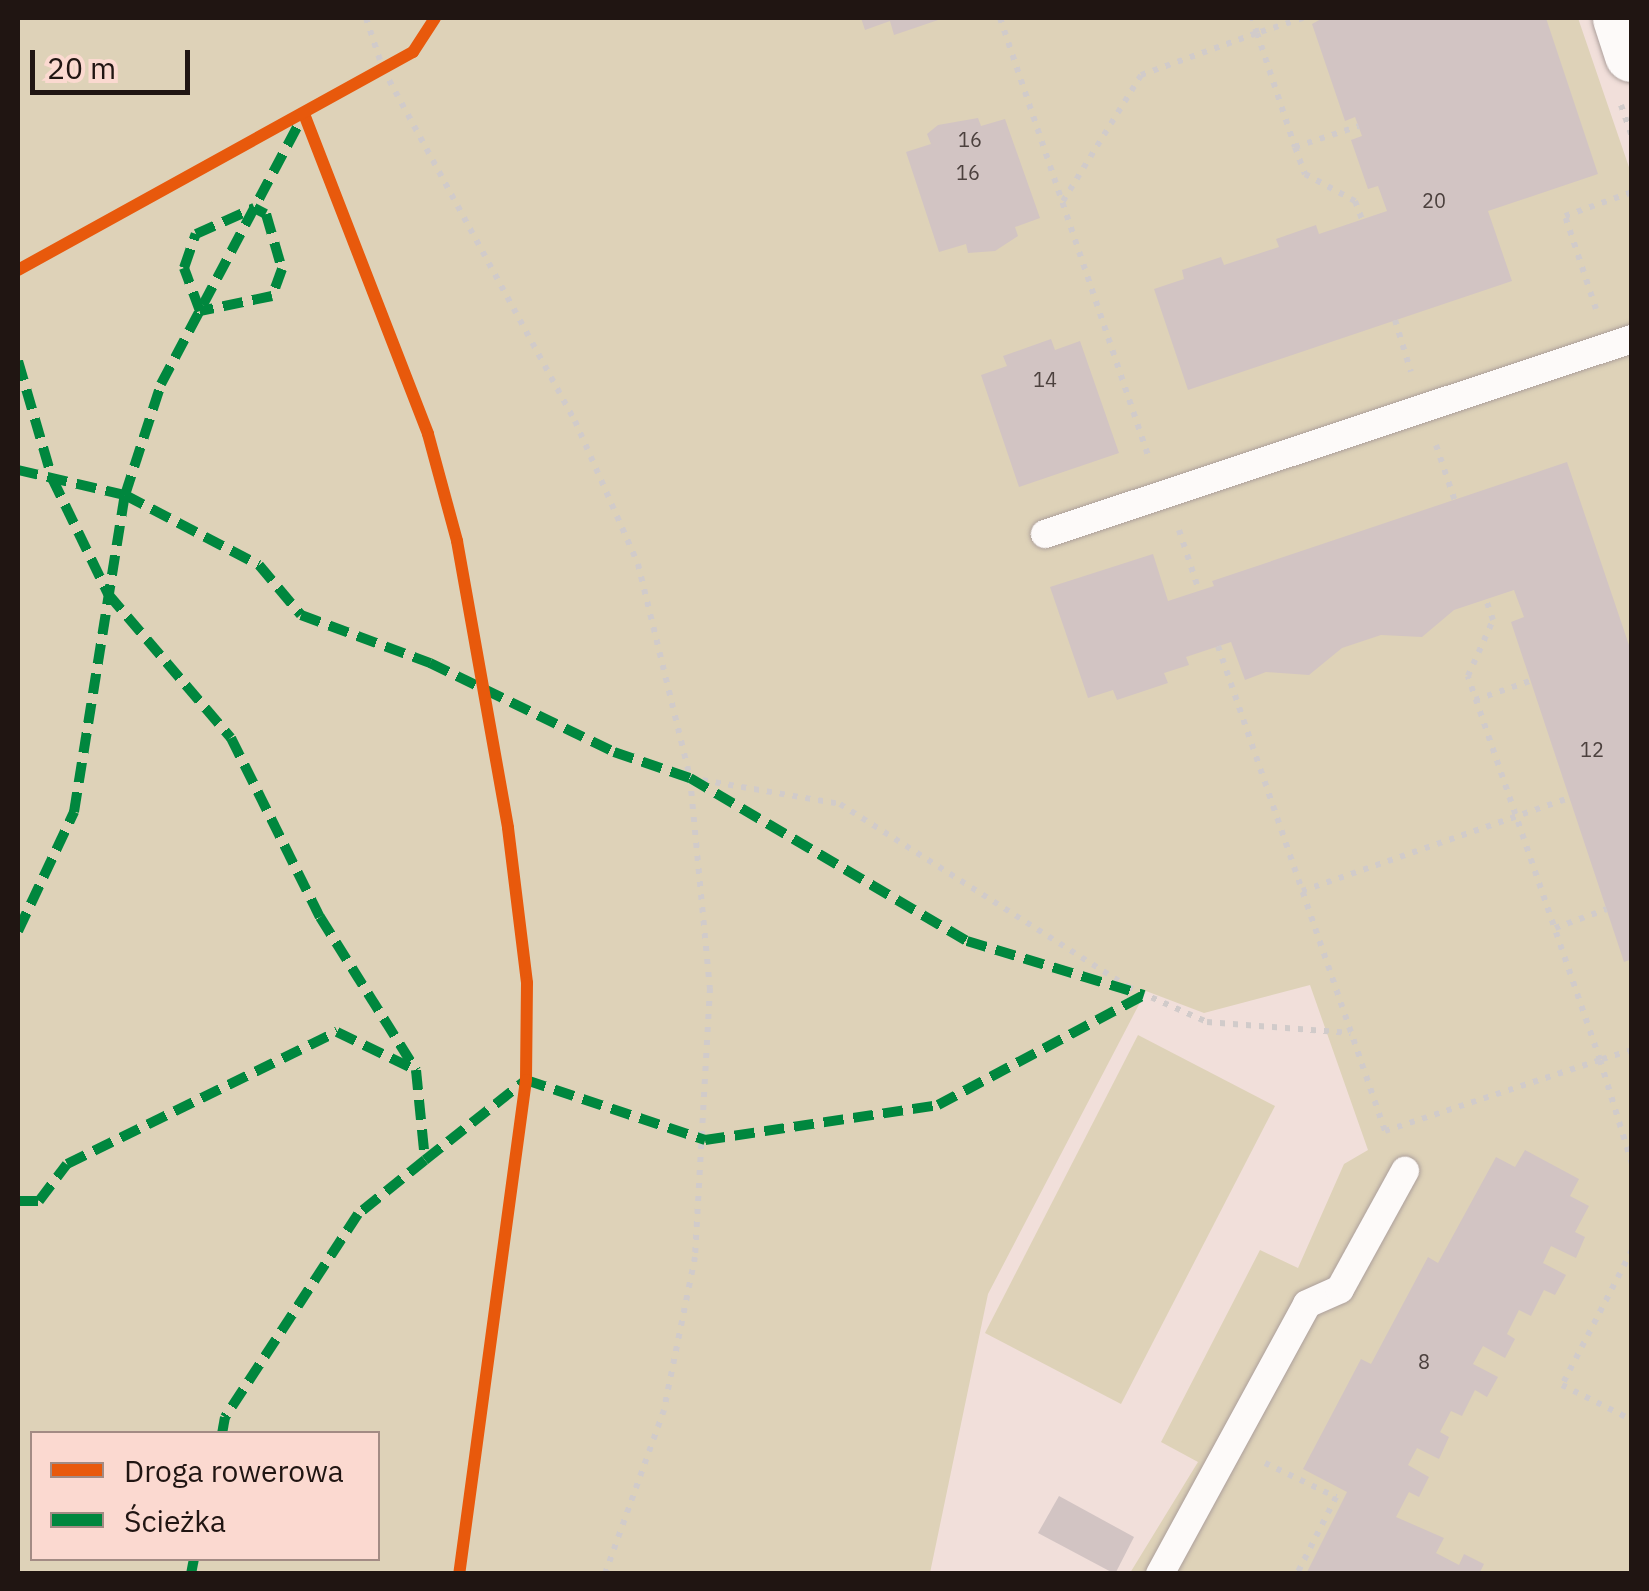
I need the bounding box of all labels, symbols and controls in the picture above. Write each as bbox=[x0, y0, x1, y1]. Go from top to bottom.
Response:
scale bar bbox=[35, 30, 195, 92]
text: 20 m bbox=[47, 48, 116, 87]
house number: 16 bbox=[958, 127, 982, 151]
house number: 16 bbox=[956, 160, 980, 184]
house number: 20 bbox=[1422, 188, 1446, 212]
house number: 14 bbox=[1033, 367, 1057, 391]
house number: 12 bbox=[1580, 737, 1604, 761]
house number: 8 bbox=[1418, 1349, 1430, 1373]
legend bbox=[30, 1431, 380, 1561]
text: Droga rowerowa bbox=[124, 1451, 344, 1490]
text: Ścieżka bbox=[124, 1501, 226, 1540]

